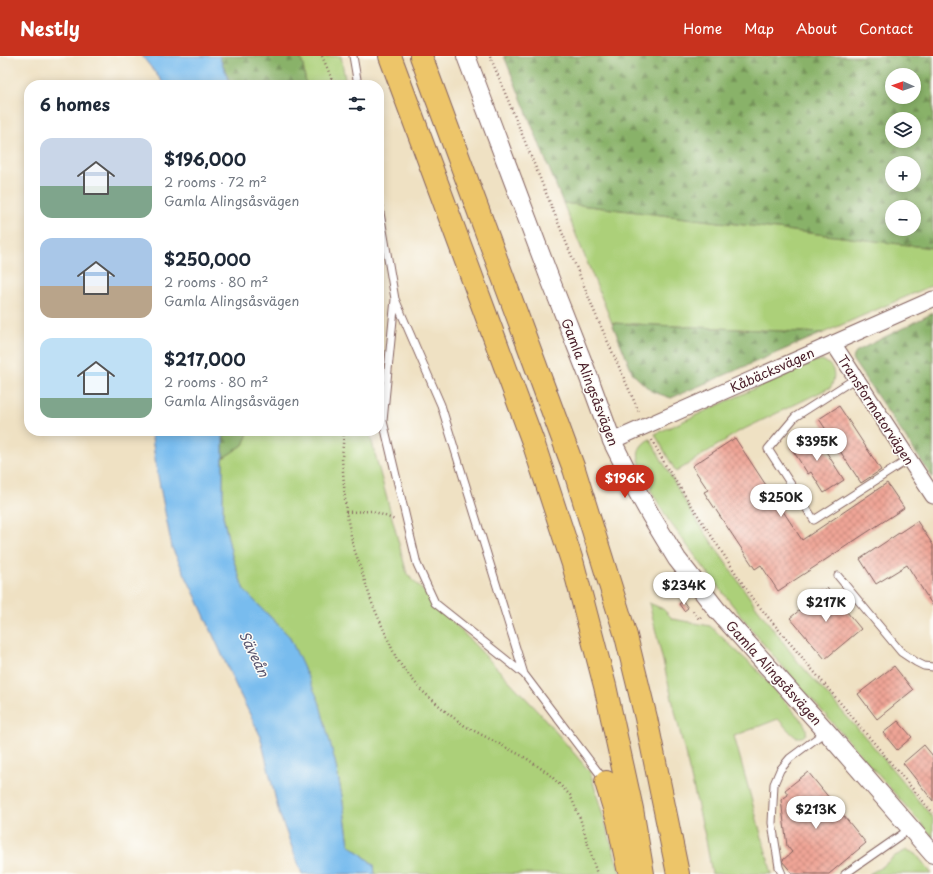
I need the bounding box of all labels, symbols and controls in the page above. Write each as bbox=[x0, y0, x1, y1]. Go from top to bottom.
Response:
text: Nestly bbox=[20, 14, 80, 42]
text: Home bbox=[683, 18, 722, 39]
text: Map bbox=[744, 18, 774, 39]
text: About bbox=[796, 18, 837, 39]
text: Contact bbox=[859, 18, 913, 39]
north arrow bbox=[885, 68, 921, 104]
map controls bbox=[885, 68, 921, 236]
text: 6 homes bbox=[40, 91, 110, 117]
icon: filters bbox=[346, 93, 368, 115]
button: layers bbox=[885, 112, 921, 148]
text: $196,000 bbox=[164, 146, 246, 172]
icon: home bbox=[72, 154, 120, 202]
button: + bbox=[885, 156, 921, 192]
text: 2 rooms · 72 m² bbox=[164, 172, 267, 191]
text: Gamla Alingsåsvägen bbox=[164, 191, 299, 210]
button: − bbox=[885, 200, 921, 236]
text: $250,000 bbox=[164, 246, 251, 272]
icon: home bbox=[72, 254, 120, 302]
text: 2 rooms · 80 m² bbox=[164, 272, 269, 291]
text: Gamla Alingsåsvägen bbox=[164, 291, 299, 310]
street label: Gamla Alingsåsvägen bbox=[557, 315, 624, 448]
street label: Kåbäcksvägen bbox=[727, 342, 817, 397]
text: $217,000 bbox=[164, 346, 246, 372]
street label: Transformatorvägen bbox=[834, 351, 919, 469]
icon: home bbox=[72, 354, 120, 402]
text: 2 rooms · 80 m² bbox=[164, 372, 269, 391]
text: Gamla Alingsåsvägen bbox=[164, 391, 299, 410]
pin: $395K bbox=[789, 428, 845, 462]
text: $395K bbox=[796, 431, 838, 450]
pin: $196K bbox=[597, 465, 653, 499]
text: $196K bbox=[605, 468, 645, 487]
pin: $250K bbox=[753, 484, 809, 518]
text: $250K bbox=[759, 487, 803, 506]
pin: $234K bbox=[656, 572, 712, 606]
text: $234K bbox=[662, 575, 706, 594]
pin: $217K bbox=[798, 589, 854, 623]
text: $217K bbox=[806, 592, 846, 611]
street label: Gamla Alingsåsvägen bbox=[722, 616, 827, 729]
water label: Säveån bbox=[234, 627, 275, 681]
pin: $213K bbox=[788, 796, 844, 830]
text: $213K bbox=[795, 799, 837, 818]

